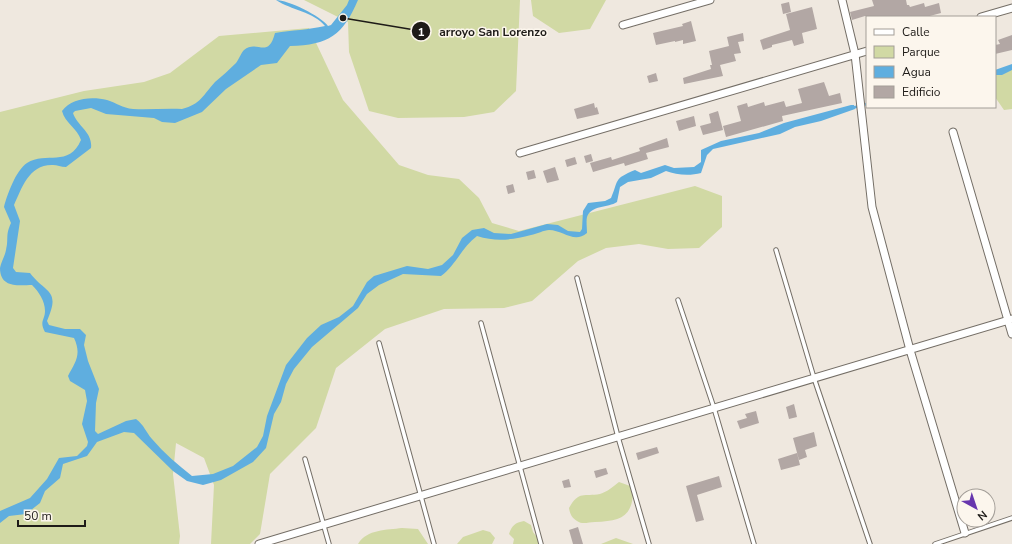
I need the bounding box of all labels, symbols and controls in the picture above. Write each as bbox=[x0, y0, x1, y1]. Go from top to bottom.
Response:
legend bbox=[866, 16, 996, 108]
callout: arroyo San Lorenzo bbox=[411, 19, 555, 43]
text: 1 bbox=[417, 24, 425, 40]
text: arroyo San Lorenzo bbox=[439, 24, 547, 40]
text: Calle bbox=[902, 24, 930, 40]
text: Parque bbox=[902, 44, 940, 60]
text: Agua bbox=[902, 64, 931, 80]
text: Edificio bbox=[902, 84, 941, 100]
north arrow bbox=[956, 488, 996, 528]
scale bar bbox=[18, 502, 85, 528]
text: N bbox=[974, 507, 990, 524]
text: 50 m bbox=[24, 508, 52, 524]

